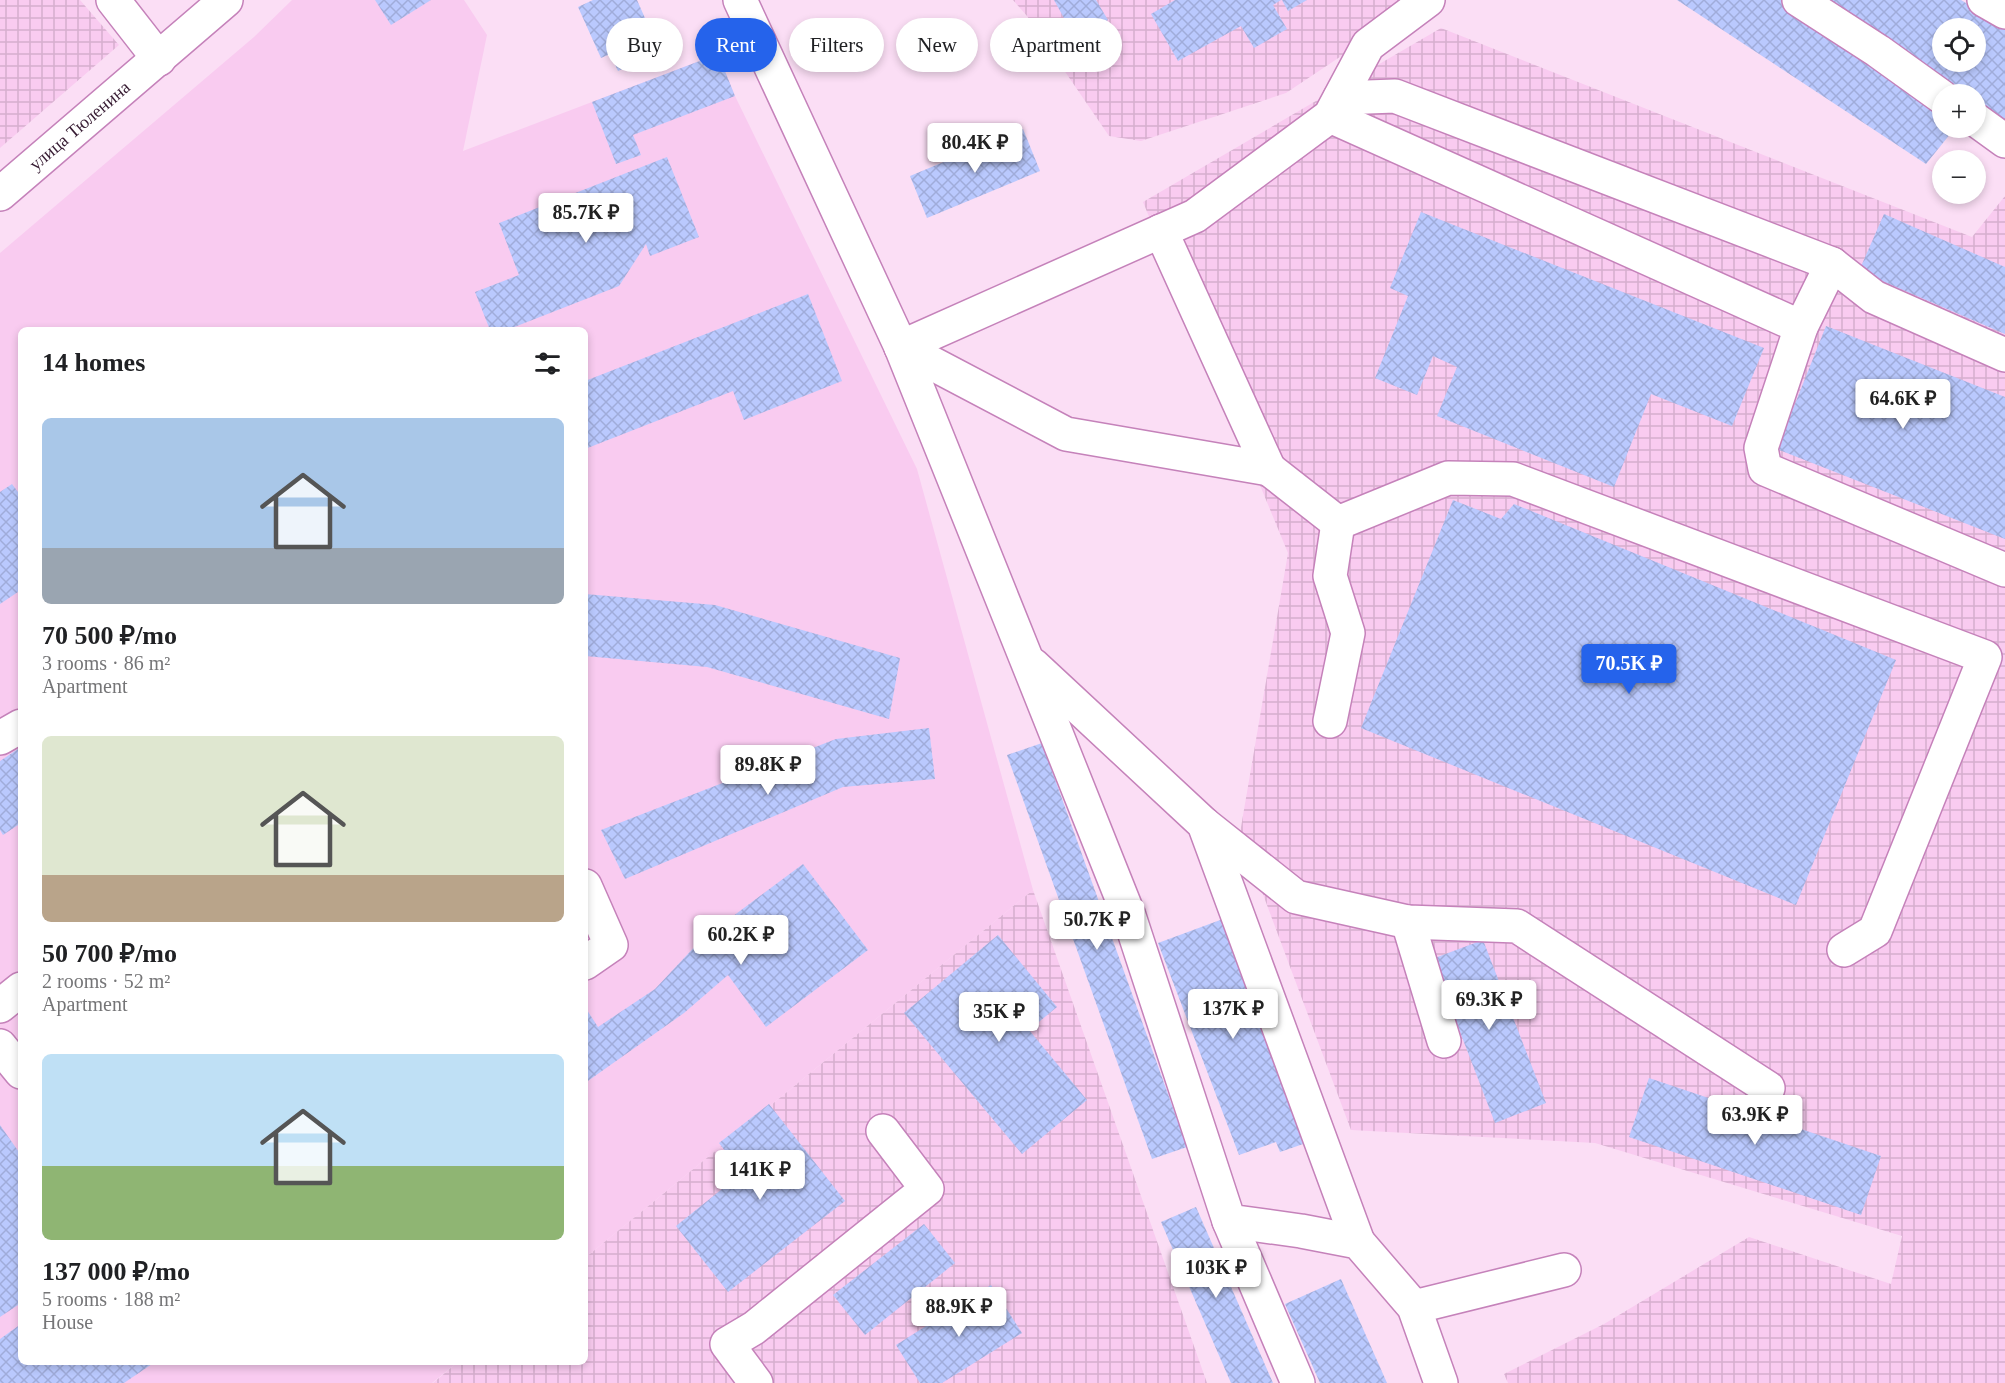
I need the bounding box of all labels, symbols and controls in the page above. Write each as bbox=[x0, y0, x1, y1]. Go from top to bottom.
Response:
chip: Buy bbox=[606, 18, 683, 72]
chip: Rent bbox=[695, 18, 777, 72]
chip: Filters bbox=[789, 18, 884, 72]
chip: New bbox=[896, 18, 978, 72]
chip: Apartment bbox=[990, 18, 1122, 72]
map controls bbox=[1932, 18, 1986, 204]
button: locate bbox=[1932, 18, 1986, 72]
street label: улица Тюленина bbox=[25, 77, 134, 174]
button: + bbox=[1932, 84, 1986, 138]
pin: 80.4K ₽ bbox=[920, 123, 1030, 174]
text: 80.4K ₽ bbox=[941, 131, 1009, 153]
button: − bbox=[1932, 150, 1986, 204]
pin: 85.7K ₽ bbox=[531, 193, 641, 244]
text: 85.7K ₽ bbox=[552, 201, 620, 223]
icon: filters bbox=[531, 347, 564, 380]
text: 14 homes bbox=[42, 348, 145, 377]
pin: 64.6K ₽ bbox=[1848, 379, 1958, 430]
text: 64.6K ₽ bbox=[1869, 387, 1937, 409]
icon: home bbox=[249, 457, 357, 565]
text: 70 500 ₽/mo bbox=[42, 621, 177, 650]
pin: 70.5K ₽ bbox=[1574, 644, 1684, 695]
text: 3 rooms · 86 m² bbox=[42, 652, 170, 674]
text: 70.5K ₽ bbox=[1595, 652, 1663, 674]
text: Apartment bbox=[42, 675, 128, 697]
pin: 89.8K ₽ bbox=[713, 745, 823, 796]
text: 89.8K ₽ bbox=[734, 753, 802, 775]
icon: home bbox=[249, 775, 357, 883]
pin: 50.7K ₽ bbox=[1042, 900, 1152, 951]
text: 50.7K ₽ bbox=[1063, 908, 1131, 930]
pin: 60.2K ₽ bbox=[686, 915, 796, 966]
text: 60.2K ₽ bbox=[707, 923, 775, 945]
text: 50 700 ₽/mo bbox=[42, 939, 177, 968]
text: 2 rooms · 52 m² bbox=[42, 970, 170, 992]
pin: 69.3K ₽ bbox=[1434, 980, 1544, 1031]
text: 69.3K ₽ bbox=[1455, 988, 1523, 1010]
pin: 137K ₽ bbox=[1184, 989, 1282, 1040]
pin: 35K ₽ bbox=[957, 992, 1041, 1043]
text: Apartment bbox=[42, 993, 128, 1015]
text: 137K ₽ bbox=[1202, 997, 1264, 1019]
text: 35K ₽ bbox=[973, 1000, 1025, 1022]
icon: home bbox=[249, 1093, 357, 1201]
pin: 63.9K ₽ bbox=[1700, 1095, 1810, 1146]
text: 63.9K ₽ bbox=[1721, 1103, 1789, 1125]
pin: 141K ₽ bbox=[711, 1150, 809, 1201]
text: 141K ₽ bbox=[729, 1158, 791, 1180]
pin: 103K ₽ bbox=[1167, 1248, 1265, 1299]
text: 103K ₽ bbox=[1185, 1256, 1247, 1278]
text: 137 000 ₽/mo bbox=[42, 1257, 190, 1286]
pin: 88.9K ₽ bbox=[904, 1287, 1014, 1338]
text: 5 rooms · 188 m² bbox=[42, 1288, 180, 1310]
text: 88.9K ₽ bbox=[925, 1295, 993, 1317]
text: House bbox=[42, 1311, 93, 1333]

